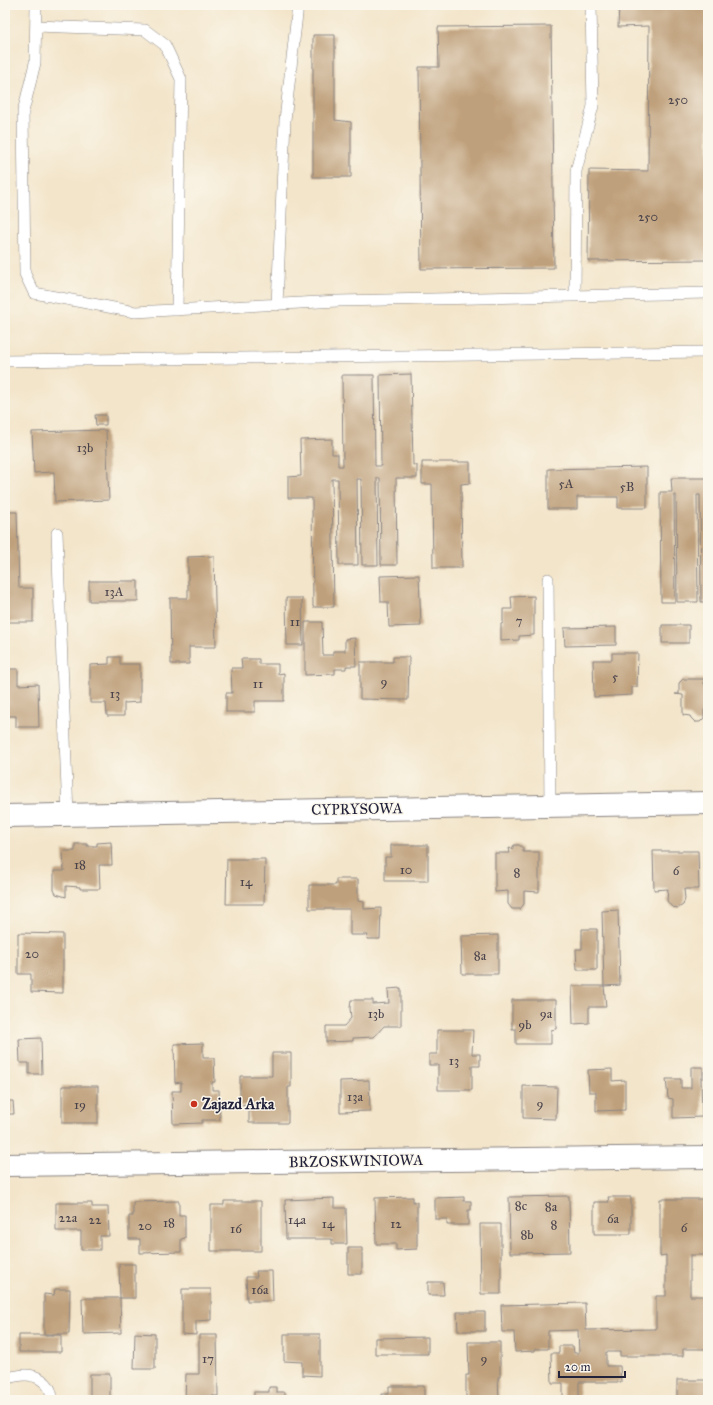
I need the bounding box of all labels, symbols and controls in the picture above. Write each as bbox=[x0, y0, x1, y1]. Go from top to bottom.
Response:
house number: 250 bbox=[668, 92, 688, 108]
house number: 250 bbox=[638, 209, 658, 225]
house number: 13b bbox=[77, 440, 93, 456]
house number: 5A bbox=[559, 476, 574, 492]
house number: 5B bbox=[620, 479, 634, 495]
house number: 13A bbox=[104, 584, 124, 600]
house number: 7 bbox=[516, 613, 523, 629]
house number: 11 bbox=[290, 614, 300, 630]
house number: 5 bbox=[612, 669, 618, 685]
house number: 9 bbox=[381, 674, 388, 690]
house number: 11 bbox=[253, 676, 263, 692]
house number: 13 bbox=[110, 686, 120, 702]
street label: CYPRYSOWA bbox=[311, 799, 403, 819]
house number: 18 bbox=[74, 857, 86, 873]
house number: 10 bbox=[400, 862, 412, 878]
house number: 6 bbox=[673, 863, 680, 879]
house number: 8 bbox=[514, 865, 521, 881]
house number: 14 bbox=[240, 874, 253, 890]
house number: 20 bbox=[25, 946, 39, 962]
house number: 8a bbox=[474, 948, 487, 964]
house number: 13b bbox=[368, 1006, 384, 1022]
house number: 9a bbox=[540, 1006, 553, 1022]
house number: 9b bbox=[518, 1017, 532, 1033]
house number: 13 bbox=[449, 1053, 459, 1069]
house number: 13a bbox=[347, 1089, 363, 1105]
place label: Zajazd Arka bbox=[202, 1095, 275, 1114]
house number: 9 bbox=[537, 1096, 544, 1112]
house number: 19 bbox=[74, 1097, 86, 1113]
marker: Zajazd Arka bbox=[189, 1099, 199, 1109]
street label: BRZOSKWINIOWA bbox=[288, 1151, 424, 1171]
house number: 8c bbox=[515, 1198, 528, 1214]
house number: 8a bbox=[545, 1199, 558, 1215]
house number: 22a bbox=[59, 1210, 78, 1226]
house number: 6a bbox=[607, 1211, 620, 1227]
house number: 22 bbox=[89, 1212, 102, 1228]
house number: 14a bbox=[288, 1212, 306, 1228]
house number: 18 bbox=[163, 1215, 175, 1231]
house number: 14 bbox=[322, 1216, 335, 1232]
house number: 12 bbox=[390, 1216, 402, 1232]
house number: 8 bbox=[551, 1217, 558, 1233]
house number: 20 bbox=[138, 1218, 152, 1234]
house number: 6 bbox=[681, 1220, 688, 1236]
house number: 16 bbox=[230, 1221, 242, 1237]
house number: 8b bbox=[520, 1227, 534, 1243]
house number: 16a bbox=[251, 1282, 269, 1298]
house number: 17 bbox=[202, 1351, 214, 1367]
house number: 9 bbox=[481, 1351, 488, 1367]
scale bar bbox=[559, 1353, 625, 1379]
text: 20 m bbox=[565, 1360, 591, 1374]

